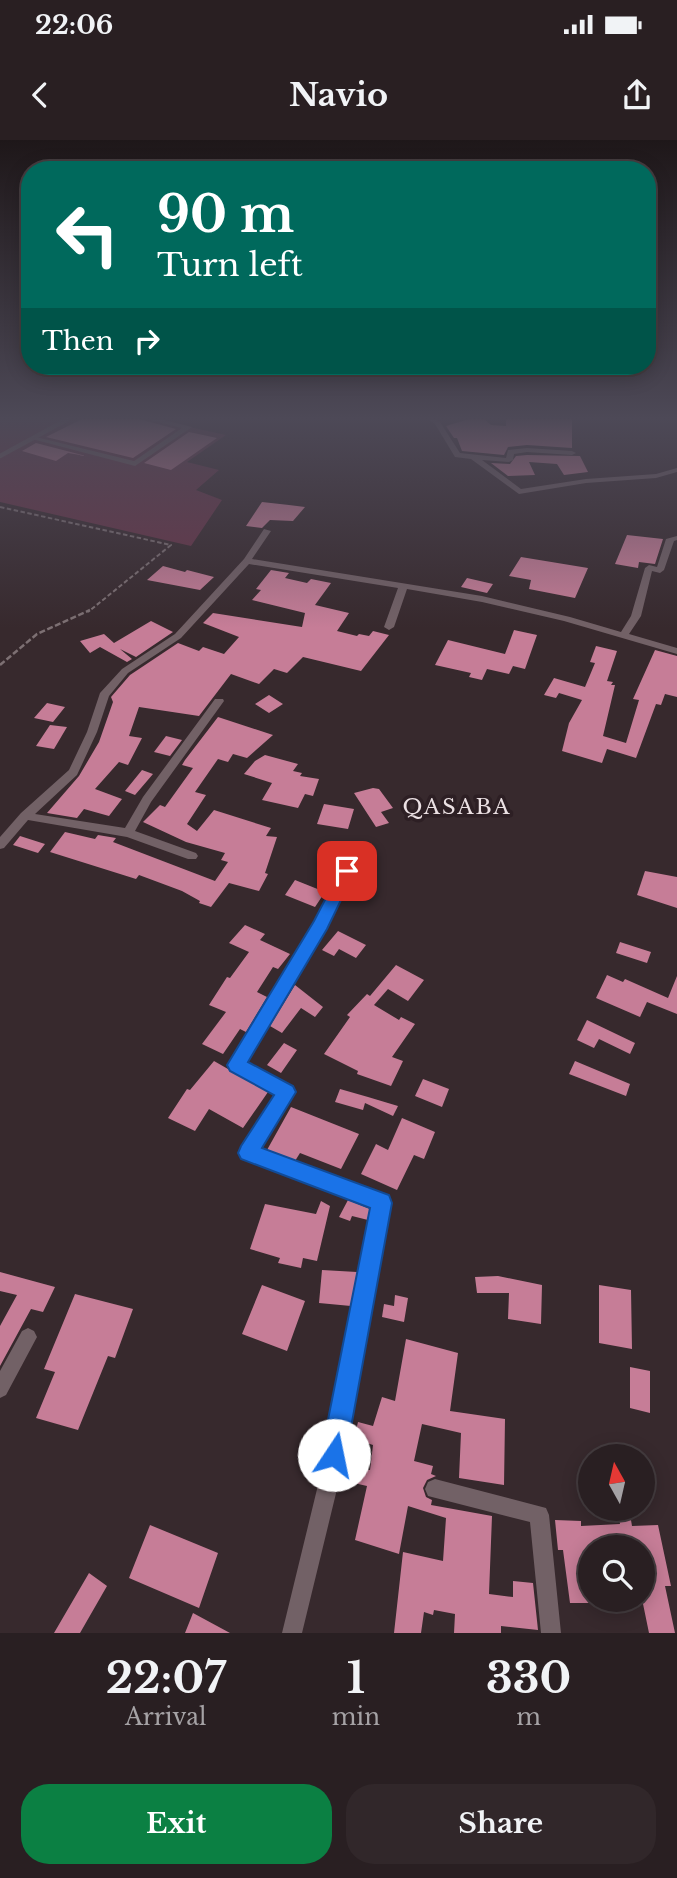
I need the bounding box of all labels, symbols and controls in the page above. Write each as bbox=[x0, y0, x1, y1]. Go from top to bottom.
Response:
text: 22:06 bbox=[35, 9, 113, 41]
text: Navio bbox=[289, 75, 388, 115]
icon: back bbox=[21, 76, 59, 114]
icon: share bbox=[618, 76, 656, 114]
text: 90 m bbox=[157, 184, 294, 245]
icon: left bbox=[42, 189, 133, 280]
text: Turn left bbox=[157, 245, 303, 285]
icon: right bbox=[128, 322, 166, 360]
text: Then bbox=[42, 325, 114, 357]
district label: QASABA bbox=[402, 794, 512, 820]
pin bbox=[317, 841, 377, 901]
icon: arrive bbox=[328, 852, 366, 890]
position arrow bbox=[297, 1418, 371, 1492]
north arrow bbox=[578, 1444, 654, 1521]
map controls bbox=[578, 1444, 655, 1612]
button: search bbox=[578, 1535, 655, 1612]
text: 22:07 bbox=[106, 1652, 226, 1704]
text: 1 bbox=[347, 1652, 365, 1704]
text: 330 bbox=[486, 1652, 571, 1704]
text: Arrival bbox=[125, 1703, 207, 1731]
text: min bbox=[332, 1703, 380, 1731]
text: m bbox=[516, 1703, 541, 1731]
button: Exit bbox=[21, 1784, 332, 1864]
button: Share bbox=[346, 1784, 656, 1864]

